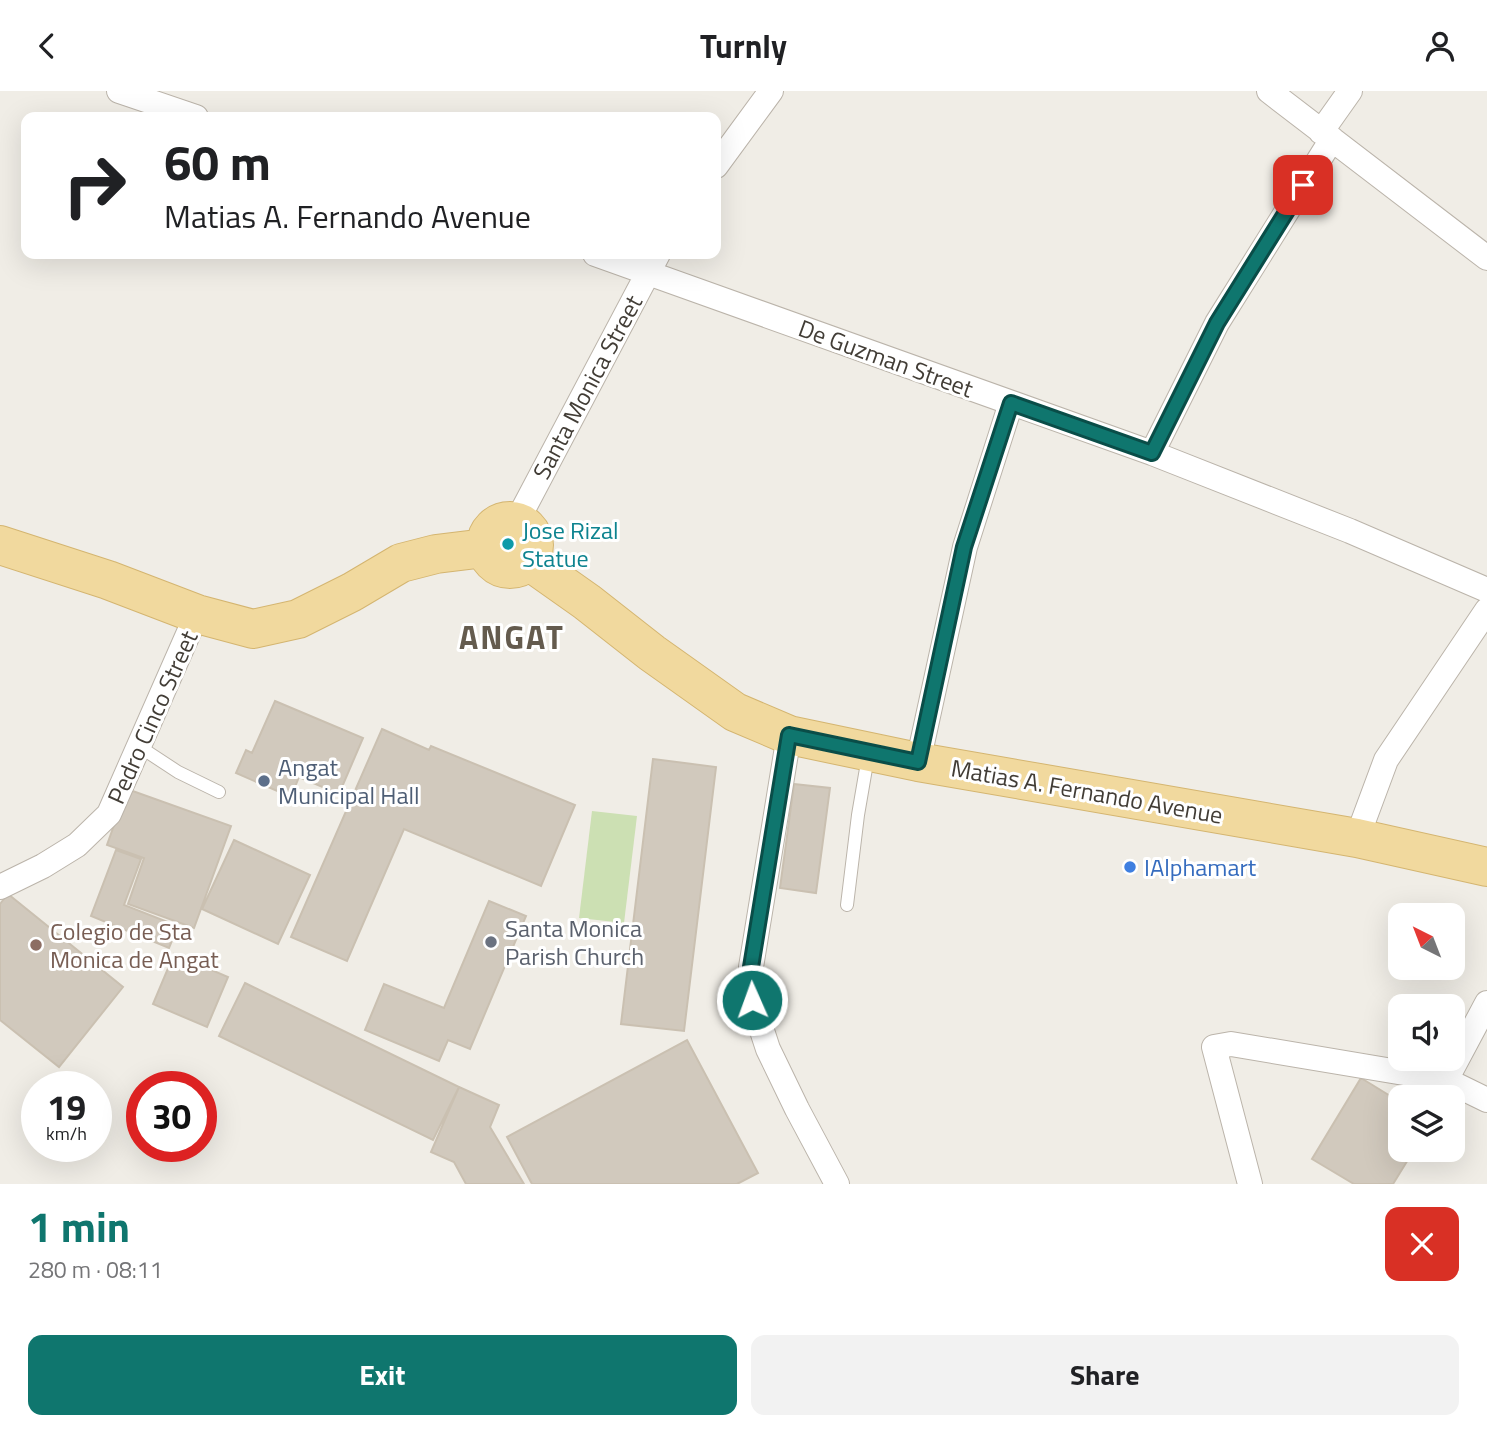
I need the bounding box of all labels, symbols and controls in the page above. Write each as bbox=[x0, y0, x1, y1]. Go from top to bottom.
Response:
text: Turnly bbox=[700, 22, 787, 70]
icon: back bbox=[28, 27, 66, 65]
icon: person bbox=[1421, 27, 1459, 65]
text: 60 m bbox=[164, 124, 271, 199]
icon: right bbox=[49, 140, 140, 231]
pin bbox=[1273, 155, 1333, 215]
icon: arrive bbox=[1284, 166, 1322, 204]
text: Matias A. Fernando Avenue bbox=[164, 192, 531, 240]
street label: Santa Monica Street bbox=[523, 288, 651, 486]
street label: De Guzman Street bbox=[794, 310, 979, 406]
place label: Jose Rizal Statue bbox=[522, 512, 619, 576]
marker: Jose Rizal Statue bbox=[500, 536, 516, 552]
district label: ANGAT bbox=[459, 613, 565, 661]
street label: Pedro Cinco Street bbox=[98, 624, 207, 809]
place label: Angat Municipal Hall bbox=[278, 749, 420, 813]
street label: Matias A. Fernando Avenue bbox=[948, 749, 1226, 833]
marker: Angat Municipal Hall bbox=[256, 773, 272, 789]
place label: IAlphamart bbox=[1144, 849, 1257, 885]
marker: IAlphamart bbox=[1122, 859, 1138, 875]
north arrow bbox=[1388, 903, 1465, 980]
map controls bbox=[1388, 903, 1465, 1162]
place label: Santa Monica Parish Church bbox=[505, 910, 644, 974]
place label: Colegio de Sta Monica de Angat bbox=[50, 913, 219, 977]
marker: Santa Monica Parish Church bbox=[483, 934, 499, 950]
marker: Colegio de Sta Monica de Angat bbox=[28, 937, 44, 953]
position arrow bbox=[715, 963, 789, 1037]
button: sound bbox=[1388, 994, 1465, 1071]
speed limit sign: 30 bbox=[126, 1071, 217, 1162]
text: 19 bbox=[47, 1080, 86, 1134]
button: layers bbox=[1388, 1085, 1465, 1162]
text: km/h bbox=[46, 1120, 87, 1147]
text: 1 min bbox=[28, 1194, 130, 1258]
button: close bbox=[1385, 1207, 1459, 1281]
text: 280 m · 08:11 bbox=[28, 1252, 163, 1287]
button: Exit bbox=[28, 1335, 737, 1415]
button: Share bbox=[751, 1335, 1459, 1415]

